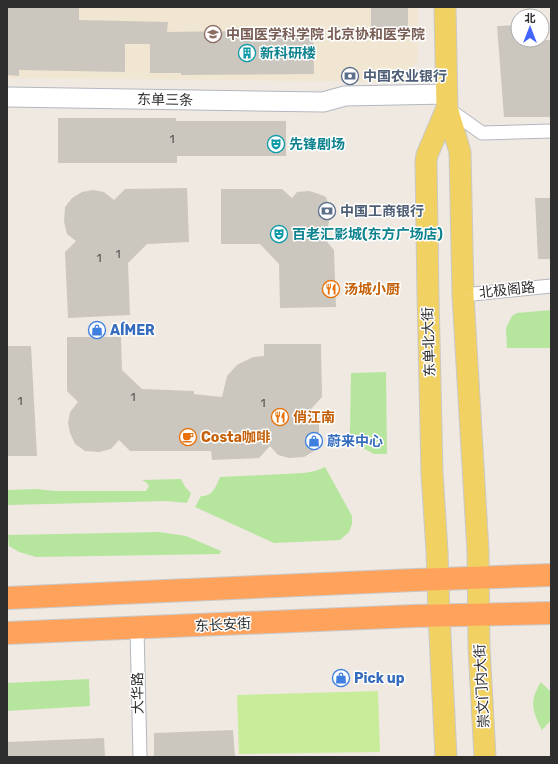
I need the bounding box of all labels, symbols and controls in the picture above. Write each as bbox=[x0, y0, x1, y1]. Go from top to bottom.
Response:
north arrow bbox=[510, 8, 550, 48]
text: 北 bbox=[525, 12, 536, 25]
school or university icon: 中国医学科学院 北京协和医学院 bbox=[203, 24, 223, 44]
place label: 中国医学科学院 北京协和医学院 bbox=[226, 26, 425, 43]
building icon: 新科研楼 bbox=[237, 43, 257, 63]
place label: 新科研楼 bbox=[260, 45, 316, 62]
bank icon: 中国农业银行 bbox=[340, 66, 360, 86]
place label: 中国农业银行 bbox=[363, 68, 447, 85]
street label: 东单三条 bbox=[137, 91, 193, 109]
house number: 1 bbox=[169, 132, 175, 146]
theatre icon: 先锋剧场 bbox=[266, 134, 286, 154]
place label: 先锋剧场 bbox=[289, 136, 345, 153]
bank icon: 中国工商银行 bbox=[317, 201, 337, 221]
place label: 中国工商银行 bbox=[340, 203, 424, 220]
theatre icon: 百老汇影城(东方广场店) bbox=[269, 224, 289, 244]
place label: 百老汇影城(东方广场店) bbox=[292, 226, 443, 243]
house number: 1 bbox=[115, 247, 121, 261]
house number: 1 bbox=[96, 251, 102, 265]
restaurant icon: 汤城小厨 bbox=[321, 279, 341, 299]
street label: 北极阁路 bbox=[478, 279, 536, 301]
place label: 汤城小厨 bbox=[344, 281, 400, 298]
street label: 东单北大街 bbox=[419, 307, 439, 377]
shop icon: AÍMER bbox=[87, 320, 107, 340]
place label: AÍMER bbox=[110, 321, 155, 339]
house number: 1 bbox=[130, 390, 136, 404]
house number: 1 bbox=[17, 394, 23, 408]
house number: 1 bbox=[260, 396, 266, 410]
restaurant icon: 俏江南 bbox=[270, 407, 290, 427]
place label: 俏江南 bbox=[293, 409, 335, 426]
cafe icon: Costa咖啡 bbox=[178, 427, 198, 447]
place label: Costa咖啡 bbox=[201, 429, 271, 446]
shop icon: 蔚来中心 bbox=[304, 431, 324, 451]
place label: 蔚来中心 bbox=[327, 433, 383, 450]
street label: 东长安街 bbox=[195, 615, 251, 635]
street label: 崇文门内大街 bbox=[471, 644, 493, 728]
shop icon: Pick up bbox=[331, 668, 351, 688]
place label: Pick up bbox=[354, 670, 405, 687]
street label: 大华路 bbox=[129, 672, 147, 714]

